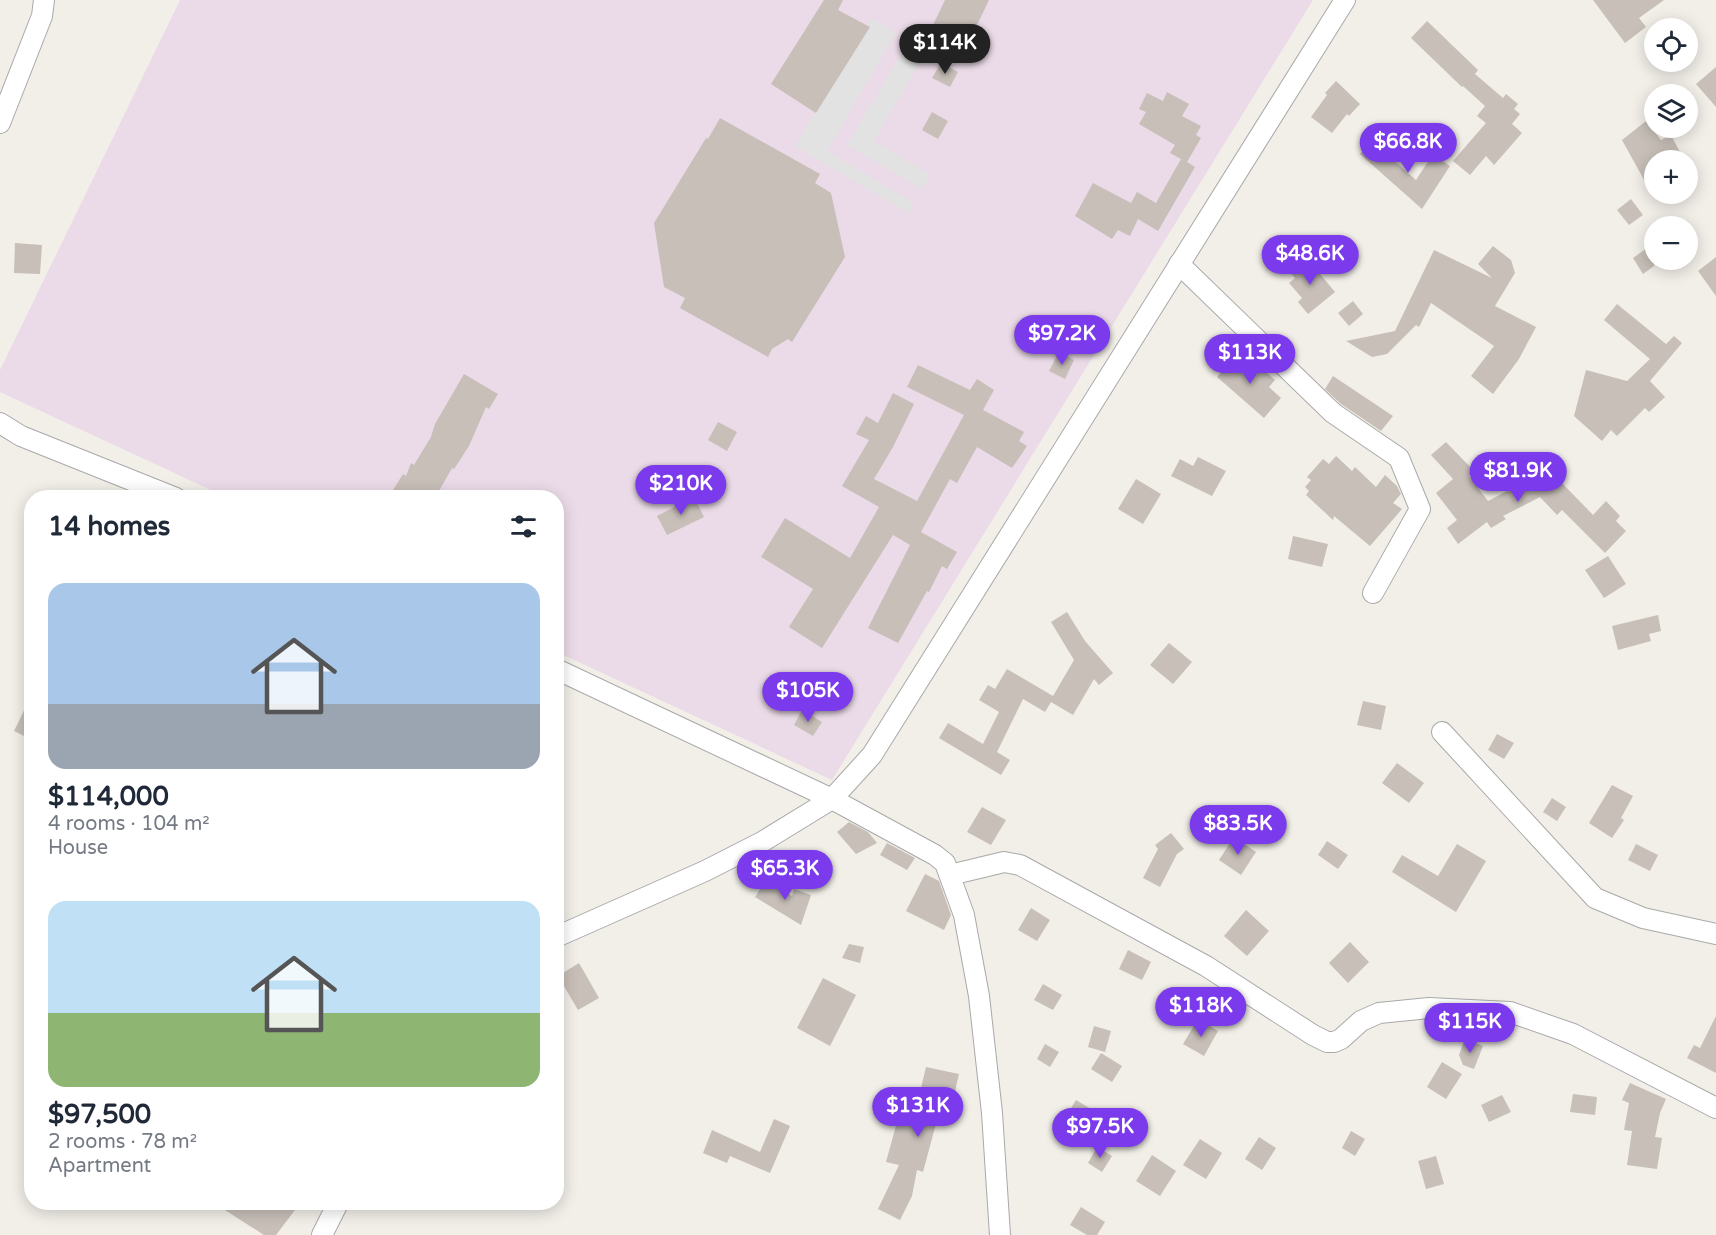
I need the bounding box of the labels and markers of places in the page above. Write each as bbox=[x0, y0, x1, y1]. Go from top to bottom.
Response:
pin: $114K bbox=[903, 24, 987, 75]
pin: $66.8K bbox=[1359, 123, 1457, 174]
pin: $48.6K bbox=[1261, 235, 1359, 286]
pin: $97.2K bbox=[1013, 315, 1111, 366]
pin: $113K bbox=[1208, 334, 1292, 385]
pin: $81.9K bbox=[1469, 452, 1567, 503]
pin: $210K bbox=[639, 465, 723, 516]
pin: $105K bbox=[766, 672, 850, 723]
pin: $83.5K bbox=[1189, 805, 1287, 856]
pin: $65.3K bbox=[736, 850, 834, 901]
pin: $118K bbox=[1159, 987, 1243, 1038]
pin: $115K bbox=[1428, 1003, 1512, 1054]
pin: $131K bbox=[876, 1087, 960, 1138]
pin: $97.5K bbox=[1051, 1108, 1149, 1159]

